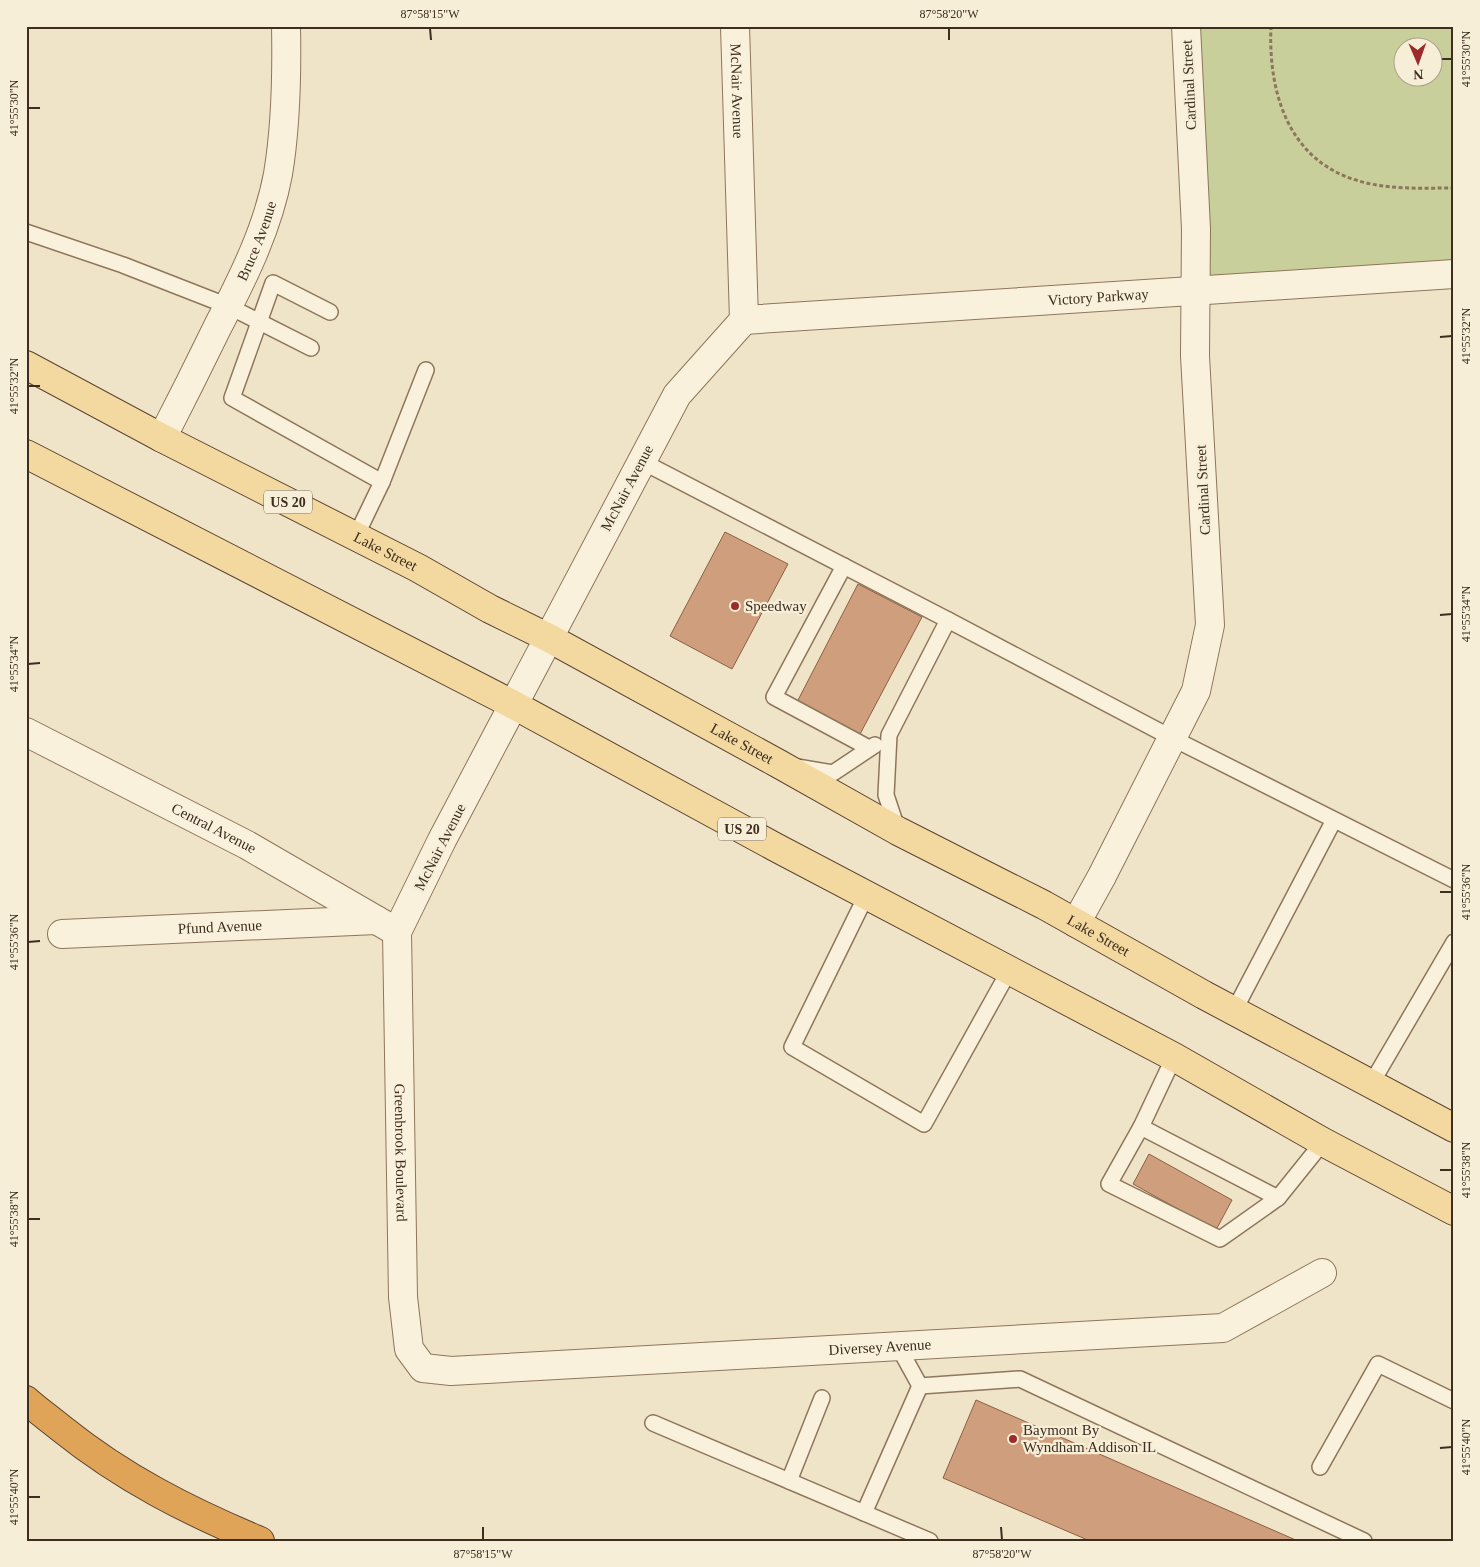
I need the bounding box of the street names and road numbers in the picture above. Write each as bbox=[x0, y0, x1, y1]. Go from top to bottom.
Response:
street label: Cardinal Street bbox=[1179, 39, 1199, 131]
street label: McNair Avenue bbox=[728, 43, 746, 139]
street label: Bruce Avenue bbox=[234, 199, 279, 283]
street label: Victory Parkway bbox=[1047, 286, 1150, 308]
street label: McNair Avenue bbox=[598, 442, 657, 534]
street label: Cardinal Street bbox=[1193, 444, 1213, 536]
road number: US 20 bbox=[264, 491, 312, 514]
street label: Lake Street bbox=[351, 529, 421, 575]
street label: Lake Street bbox=[708, 720, 777, 768]
street label: Central Avenue bbox=[169, 800, 259, 857]
street label: McNair Avenue bbox=[411, 801, 469, 893]
road number: US 20 bbox=[718, 818, 766, 841]
street label: Lake Street bbox=[1065, 912, 1133, 960]
street label: Pfund Avenue bbox=[177, 917, 263, 937]
street label: Greenbrook Boulevard bbox=[391, 1084, 410, 1222]
street label: Diversey Avenue bbox=[828, 1336, 932, 1358]

